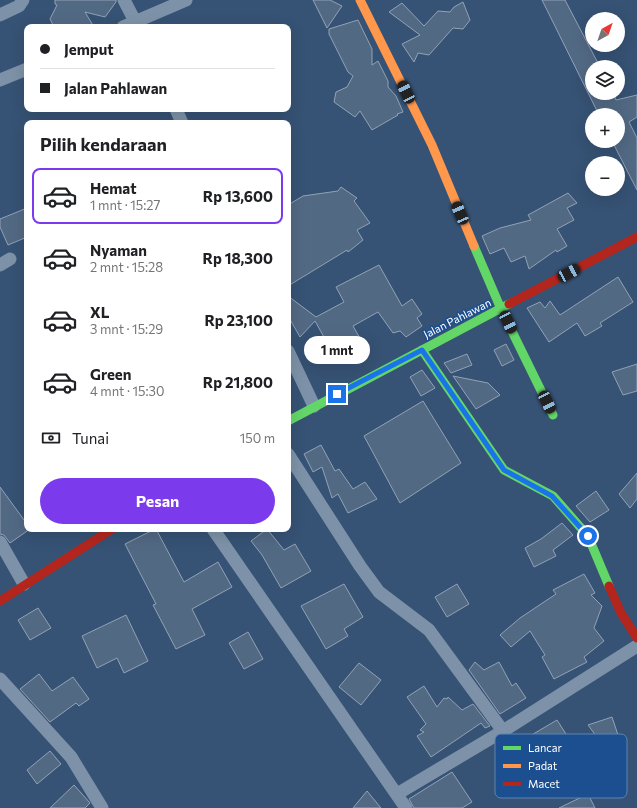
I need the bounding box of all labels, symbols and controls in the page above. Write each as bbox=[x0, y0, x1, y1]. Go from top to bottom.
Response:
north arrow bbox=[585, 12, 625, 52]
map controls bbox=[585, 12, 625, 196]
text: Jemput bbox=[64, 40, 114, 58]
button: layers bbox=[585, 60, 625, 100]
text: Jalan Pahlawan bbox=[64, 79, 167, 97]
car bbox=[395, 79, 417, 105]
button: + bbox=[585, 108, 625, 148]
text: Pilih kendaraan bbox=[40, 133, 167, 155]
button: − bbox=[585, 156, 625, 196]
icon: car bbox=[42, 178, 78, 214]
text: Hemat bbox=[90, 179, 136, 197]
text: Rp 13,600 bbox=[203, 187, 273, 205]
text: 1 mnt · 15:27 bbox=[90, 197, 160, 213]
car bbox=[450, 200, 470, 226]
icon: car bbox=[42, 240, 78, 276]
text: Nyaman bbox=[90, 241, 147, 259]
text: Rp 18,300 bbox=[203, 249, 273, 267]
text: 2 mnt · 15:28 bbox=[90, 259, 163, 275]
car bbox=[556, 262, 582, 284]
street label: Jalan Pahlawan bbox=[421, 295, 493, 341]
icon: car bbox=[42, 302, 78, 338]
text: XL bbox=[90, 303, 109, 321]
car bbox=[497, 309, 519, 335]
text: Rp 23,100 bbox=[204, 311, 273, 329]
text: 3 mnt · 15:29 bbox=[90, 321, 163, 337]
callout: 1 mnt bbox=[304, 336, 370, 364]
text: 1 mnt bbox=[321, 342, 353, 358]
icon: car bbox=[42, 364, 78, 400]
text: Green bbox=[90, 365, 131, 383]
text: Rp 21,800 bbox=[203, 373, 273, 391]
text: 4 mnt · 15:30 bbox=[90, 383, 164, 399]
route end bbox=[328, 385, 346, 403]
car bbox=[536, 389, 558, 415]
icon: cash bbox=[40, 427, 62, 449]
text: Tunai bbox=[72, 429, 109, 447]
text: 150 m bbox=[240, 430, 275, 446]
button: Pesan bbox=[40, 478, 275, 524]
route start bbox=[579, 527, 597, 545]
legend bbox=[495, 734, 627, 798]
text: Lancar bbox=[528, 741, 563, 754]
text: Padat bbox=[528, 759, 558, 772]
text: Macet bbox=[528, 777, 560, 790]

